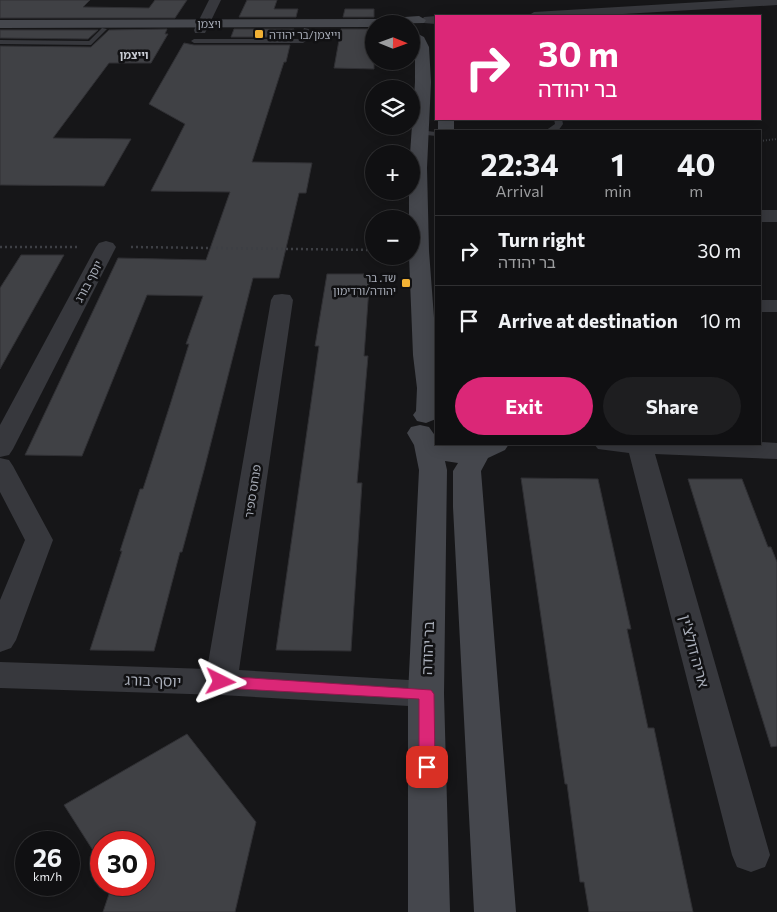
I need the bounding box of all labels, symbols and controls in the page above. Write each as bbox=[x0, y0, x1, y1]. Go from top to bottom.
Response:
north arrow bbox=[365, 15, 420, 70]
map controls bbox=[365, 15, 420, 265]
street label: ויצמן bbox=[197, 17, 221, 30]
marker: וייצמן/בר יהודה bbox=[253, 28, 265, 40]
place label: וייצמן/בר יהודה bbox=[269, 28, 340, 41]
text: 30 m bbox=[538, 31, 619, 74]
icon: right bbox=[455, 35, 520, 100]
district label: וייצמן bbox=[119, 48, 149, 61]
text: בר יהודה bbox=[538, 75, 618, 102]
button: layers bbox=[365, 80, 420, 135]
button: + bbox=[365, 145, 420, 200]
text: 22:34 bbox=[481, 145, 559, 182]
text: 1 bbox=[611, 145, 625, 182]
text: 40 bbox=[677, 145, 715, 182]
text: Arrival bbox=[495, 181, 544, 200]
text: min bbox=[604, 181, 631, 200]
text: m bbox=[689, 181, 703, 200]
button: − bbox=[365, 210, 420, 265]
text: Turn right bbox=[498, 228, 585, 251]
icon: right bbox=[455, 237, 483, 265]
text: 30 m bbox=[698, 239, 741, 262]
text: בר יהודה bbox=[498, 252, 556, 271]
street label: יוסף בורג bbox=[71, 258, 105, 304]
place label: שד. בר יהודה/ורדימון bbox=[333, 271, 396, 297]
marker: שד. בר יהודה/ורדימון bbox=[400, 277, 412, 289]
icon: arrive bbox=[455, 307, 483, 335]
text: Arrive at destination bbox=[498, 309, 678, 332]
text: 10 m bbox=[700, 309, 741, 332]
button: Exit bbox=[455, 377, 593, 435]
button: Share bbox=[603, 377, 741, 435]
street label: פנחס ספיר bbox=[241, 463, 263, 519]
street label: אריה דולצ'ין bbox=[677, 612, 713, 690]
street label: בר יהודה bbox=[417, 620, 437, 675]
position arrow bbox=[194, 655, 246, 707]
street label: יוסף בורג bbox=[124, 670, 182, 690]
pin bbox=[406, 746, 448, 788]
icon: arrive bbox=[413, 753, 441, 781]
speed limit sign: 30 bbox=[90, 831, 155, 896]
text: 26 bbox=[33, 842, 62, 872]
text: km/h bbox=[33, 869, 62, 883]

